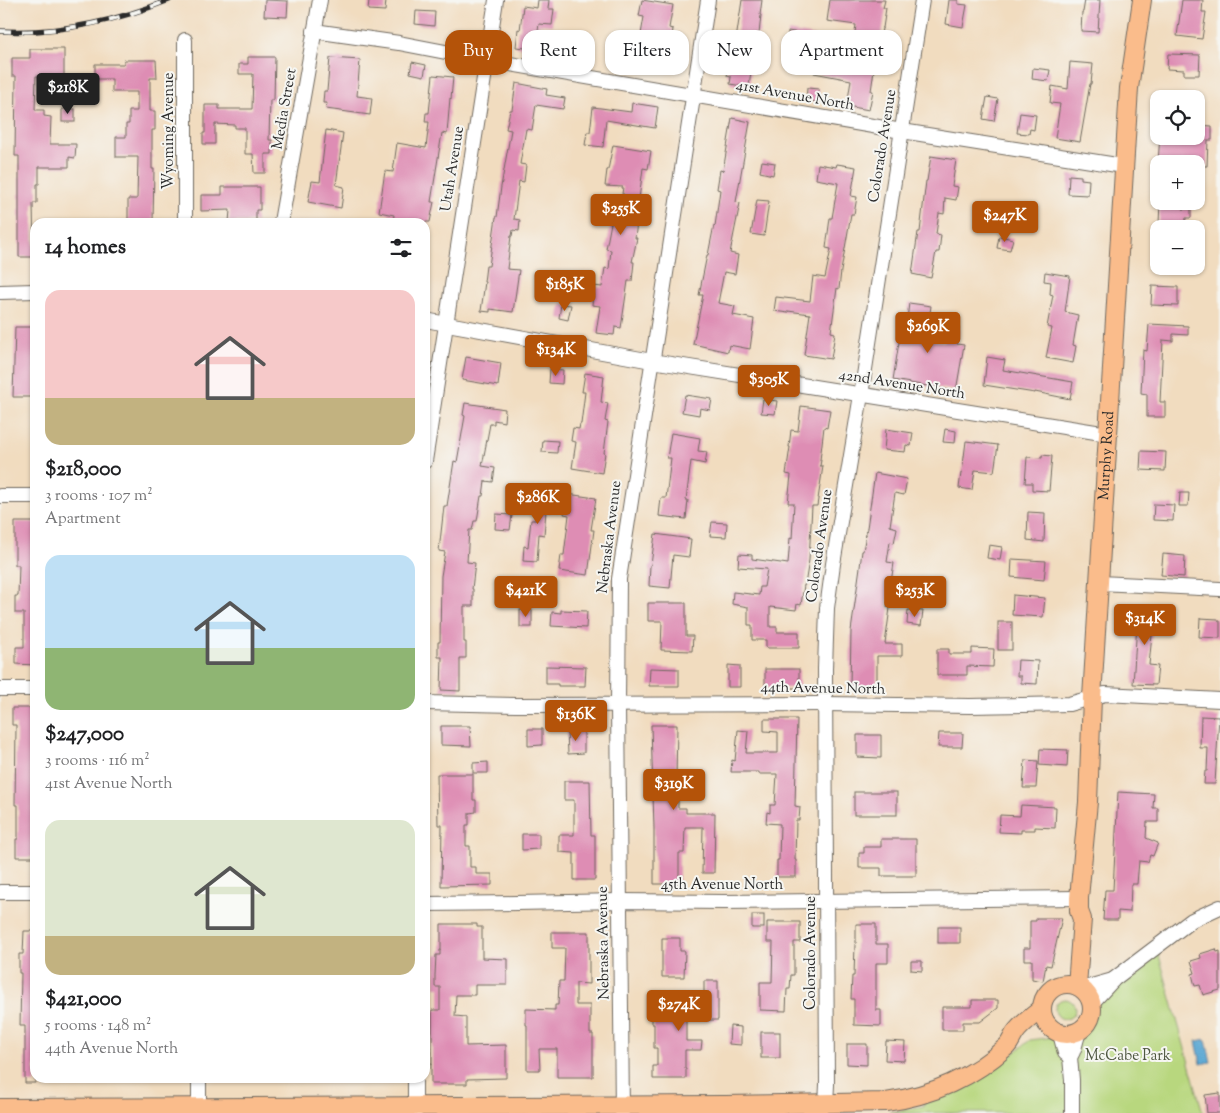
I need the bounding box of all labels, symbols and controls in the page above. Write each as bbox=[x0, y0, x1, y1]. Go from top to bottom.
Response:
chip: Buy bbox=[445, 30, 512, 75]
chip: Rent bbox=[522, 30, 595, 75]
chip: Filters bbox=[605, 30, 689, 75]
chip: New bbox=[699, 30, 771, 75]
chip: Apartment bbox=[781, 30, 902, 75]
street label: Media Street bbox=[268, 67, 302, 151]
pin: $218K bbox=[33, 72, 103, 115]
street label: Wyoming Avenue bbox=[159, 72, 180, 190]
street label: 41st Avenue North bbox=[734, 75, 856, 117]
text: $218K bbox=[47, 77, 89, 100]
street label: Colorado Avenue bbox=[864, 88, 902, 204]
map controls bbox=[1150, 90, 1205, 275]
button: locate bbox=[1150, 90, 1205, 145]
street label: Utah Avenue bbox=[436, 125, 470, 213]
button: + bbox=[1150, 155, 1205, 210]
pin: $255K bbox=[586, 194, 656, 236]
text: $255K bbox=[602, 198, 640, 221]
pin: $247K bbox=[970, 200, 1040, 243]
text: $247K bbox=[983, 205, 1027, 228]
button: − bbox=[1150, 220, 1205, 275]
text: 14 homes bbox=[45, 233, 126, 263]
icon: filters bbox=[387, 234, 415, 262]
pin: $185K bbox=[530, 270, 600, 312]
text: $185K bbox=[545, 274, 585, 297]
pin: $269K bbox=[893, 312, 963, 354]
text: $269K bbox=[906, 316, 950, 339]
icon: home bbox=[185, 323, 275, 413]
pin: $134K bbox=[521, 334, 591, 377]
text: $134K bbox=[536, 339, 576, 362]
pin: $305K bbox=[734, 364, 804, 407]
street label: 42nd Avenue North bbox=[837, 365, 967, 405]
text: $305K bbox=[749, 369, 789, 392]
street label: Murphy Road bbox=[1094, 410, 1120, 501]
text: $218,000 bbox=[45, 455, 121, 485]
street label: Nebraska Avenue bbox=[593, 479, 627, 595]
pin: $286K bbox=[503, 482, 573, 525]
text: 3 rooms · 107 m² bbox=[45, 485, 153, 508]
text: $286K bbox=[516, 487, 560, 510]
street label: Colorado Avenue bbox=[802, 488, 838, 604]
text: Apartment bbox=[45, 508, 121, 531]
pin: $421K bbox=[491, 576, 561, 618]
pin: $253K bbox=[880, 576, 950, 618]
text: $421K bbox=[505, 580, 547, 603]
text: $253K bbox=[895, 580, 935, 603]
icon: home bbox=[185, 588, 275, 678]
pin: $314K bbox=[1110, 604, 1180, 646]
text: $314K bbox=[1125, 608, 1165, 631]
street label: 44th Avenue North bbox=[760, 677, 886, 701]
pin: $136K bbox=[541, 700, 611, 742]
text: $136K bbox=[556, 704, 596, 727]
text: $247,000 bbox=[45, 720, 124, 750]
text: 3 rooms · 116 m² bbox=[45, 750, 150, 773]
pin: $319K bbox=[639, 768, 709, 811]
text: 41st Avenue North bbox=[45, 773, 173, 796]
text: $319K bbox=[654, 773, 694, 796]
icon: home bbox=[185, 853, 275, 943]
street label: 45th Avenue North bbox=[661, 875, 784, 896]
street label: Nebraska Avenue bbox=[593, 886, 615, 1000]
street label: Colorado Avenue bbox=[801, 896, 822, 1010]
text: $421,000 bbox=[45, 985, 122, 1015]
pin: $274K bbox=[644, 990, 714, 1032]
text: $274K bbox=[658, 994, 700, 1017]
text: 5 rooms · 148 m² bbox=[45, 1015, 151, 1038]
text: 44th Avenue North bbox=[45, 1038, 178, 1061]
park label: McCabe Park bbox=[1085, 1046, 1171, 1067]

